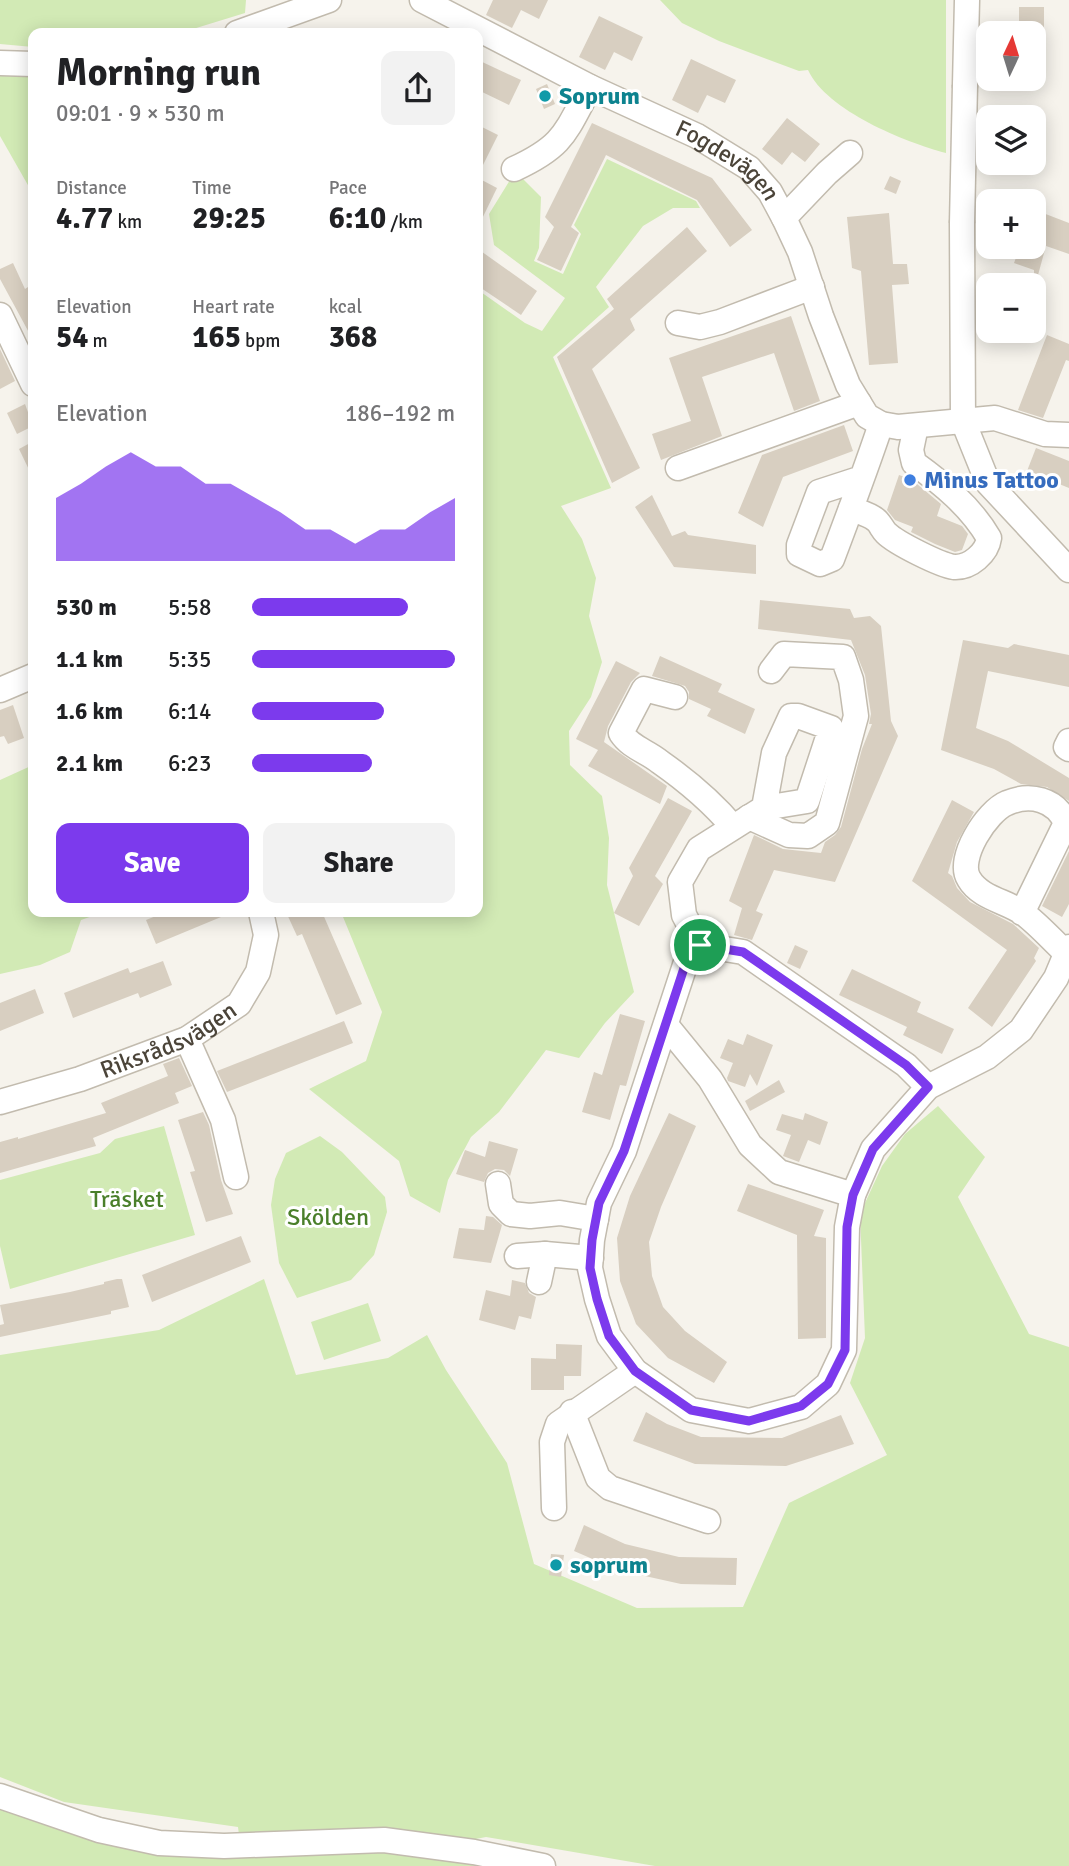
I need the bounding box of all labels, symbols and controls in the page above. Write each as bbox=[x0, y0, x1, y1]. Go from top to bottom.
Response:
north arrow bbox=[976, 21, 1046, 91]
map controls bbox=[976, 21, 1046, 343]
text: Morning run bbox=[56, 49, 261, 96]
button: share bbox=[381, 51, 455, 125]
place label: Soprum bbox=[559, 81, 640, 111]
marker: Soprum bbox=[537, 88, 553, 104]
text: 09:01 · 9 × 530 m bbox=[56, 99, 225, 128]
button: layers bbox=[976, 105, 1046, 175]
street label: Fogdevägen bbox=[671, 113, 787, 206]
text: Distance bbox=[56, 176, 127, 200]
text: Time bbox=[192, 176, 231, 200]
text: Pace bbox=[329, 176, 367, 200]
button: + bbox=[976, 189, 1046, 259]
text: 4.77 bbox=[56, 200, 113, 237]
text: 29:25 bbox=[192, 200, 266, 237]
text: 6:10 bbox=[329, 200, 386, 237]
text: km bbox=[113, 210, 142, 234]
text: /km bbox=[386, 210, 423, 234]
button: − bbox=[976, 273, 1046, 343]
text: Elevation bbox=[56, 295, 132, 319]
text: Heart rate bbox=[192, 295, 275, 319]
text: kcal bbox=[329, 295, 362, 319]
text: 54 bbox=[56, 319, 88, 356]
text: 165 bbox=[192, 319, 241, 356]
text: 368 bbox=[329, 319, 377, 356]
text: m bbox=[88, 329, 108, 353]
text: bpm bbox=[241, 329, 280, 353]
text: Elevation bbox=[56, 399, 148, 428]
text: 186–192 m bbox=[345, 399, 455, 428]
place label: Minus Tattoo bbox=[924, 465, 1059, 495]
marker: Minus Tattoo bbox=[902, 472, 918, 488]
text: 530 m bbox=[56, 593, 117, 622]
text: 5:58 bbox=[168, 593, 211, 622]
text: 1.1 km bbox=[56, 645, 123, 674]
text: 5:35 bbox=[168, 645, 211, 674]
text: 1.6 km bbox=[56, 697, 123, 726]
text: 6:14 bbox=[168, 697, 211, 726]
text: 2.1 km bbox=[56, 749, 123, 778]
text: 6:23 bbox=[168, 749, 211, 778]
button: Save bbox=[56, 823, 249, 903]
button: Share bbox=[263, 823, 455, 903]
pin bbox=[670, 915, 730, 975]
icon: arrive bbox=[681, 926, 719, 964]
street label: Riksrådsvägen bbox=[96, 995, 242, 1085]
park label: Träsket bbox=[90, 1184, 164, 1214]
park label: Skölden bbox=[287, 1202, 369, 1232]
place label: soprum bbox=[570, 1550, 648, 1580]
marker: soprum bbox=[548, 1557, 564, 1573]

